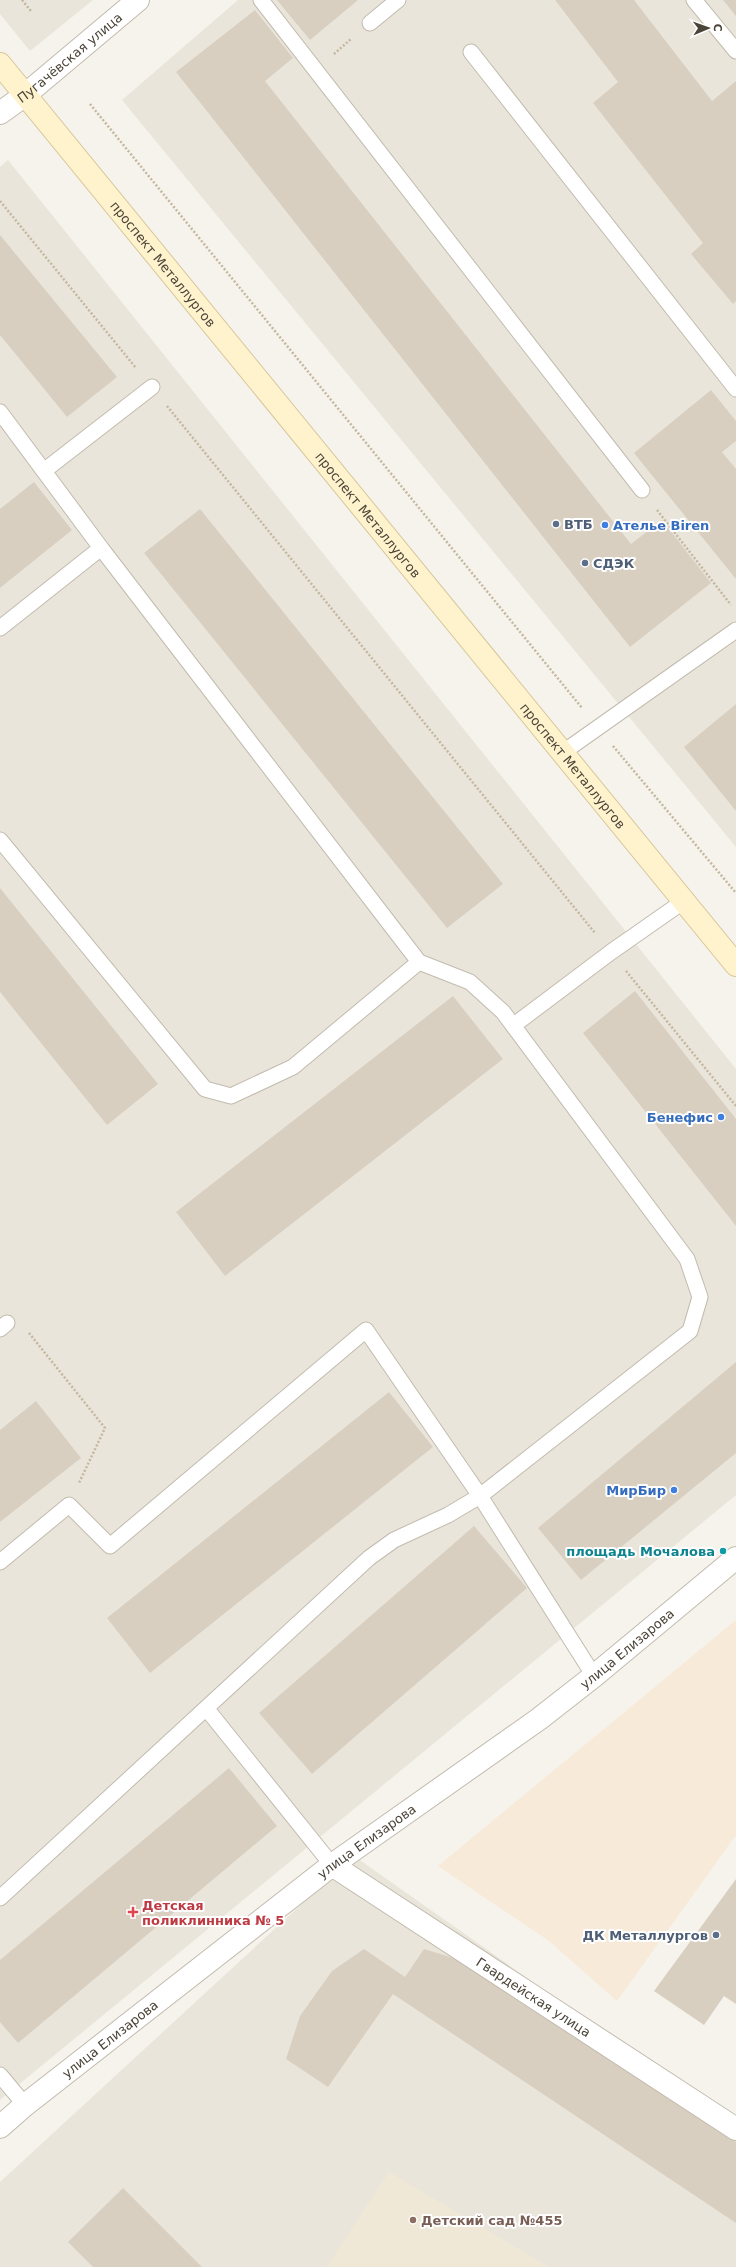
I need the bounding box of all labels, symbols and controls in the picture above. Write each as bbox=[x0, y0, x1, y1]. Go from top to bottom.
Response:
north arrow bbox=[688, 8, 728, 48]
street label: Пугачёвская улица bbox=[15, 10, 125, 106]
text: С bbox=[711, 23, 724, 32]
street label: проспект Металлургов bbox=[107, 198, 219, 330]
street label: проспект Металлургов bbox=[312, 449, 424, 581]
place label: ВТБ bbox=[564, 517, 593, 532]
place label: Ателье Biren bbox=[613, 518, 709, 533]
marker: ВТБ bbox=[551, 519, 561, 529]
marker: Ателье Biren bbox=[600, 520, 610, 530]
place label: СДЭК bbox=[593, 556, 635, 571]
marker: СДЭК bbox=[580, 558, 590, 568]
street label: проспект Металлургов bbox=[517, 700, 629, 832]
place label: Бенефис bbox=[647, 1110, 713, 1125]
marker: Бенефис bbox=[716, 1112, 726, 1122]
place label: МирБир bbox=[606, 1483, 666, 1498]
marker: МирБир bbox=[669, 1485, 679, 1495]
place label: площадь Мочалова bbox=[566, 1544, 715, 1559]
marker: площадь Мочалова bbox=[718, 1546, 728, 1556]
street label: улица Елизарова bbox=[577, 1606, 677, 1692]
street label: улица Елизарова bbox=[315, 1801, 419, 1882]
place label: Детская поликлинника № 5 bbox=[142, 1898, 284, 1928]
marker: Детская поликлинника № 5 bbox=[127, 1906, 139, 1918]
place label: ДК Металлургов bbox=[582, 1928, 708, 1943]
marker: ДК Металлургов bbox=[711, 1930, 721, 1940]
street label: Гвардейская улица bbox=[473, 1954, 593, 2040]
street label: улица Елизарова bbox=[59, 1997, 161, 2081]
place label: Детский сад №455 bbox=[421, 2213, 562, 2228]
marker: Детский сад №455 bbox=[408, 2215, 418, 2225]

